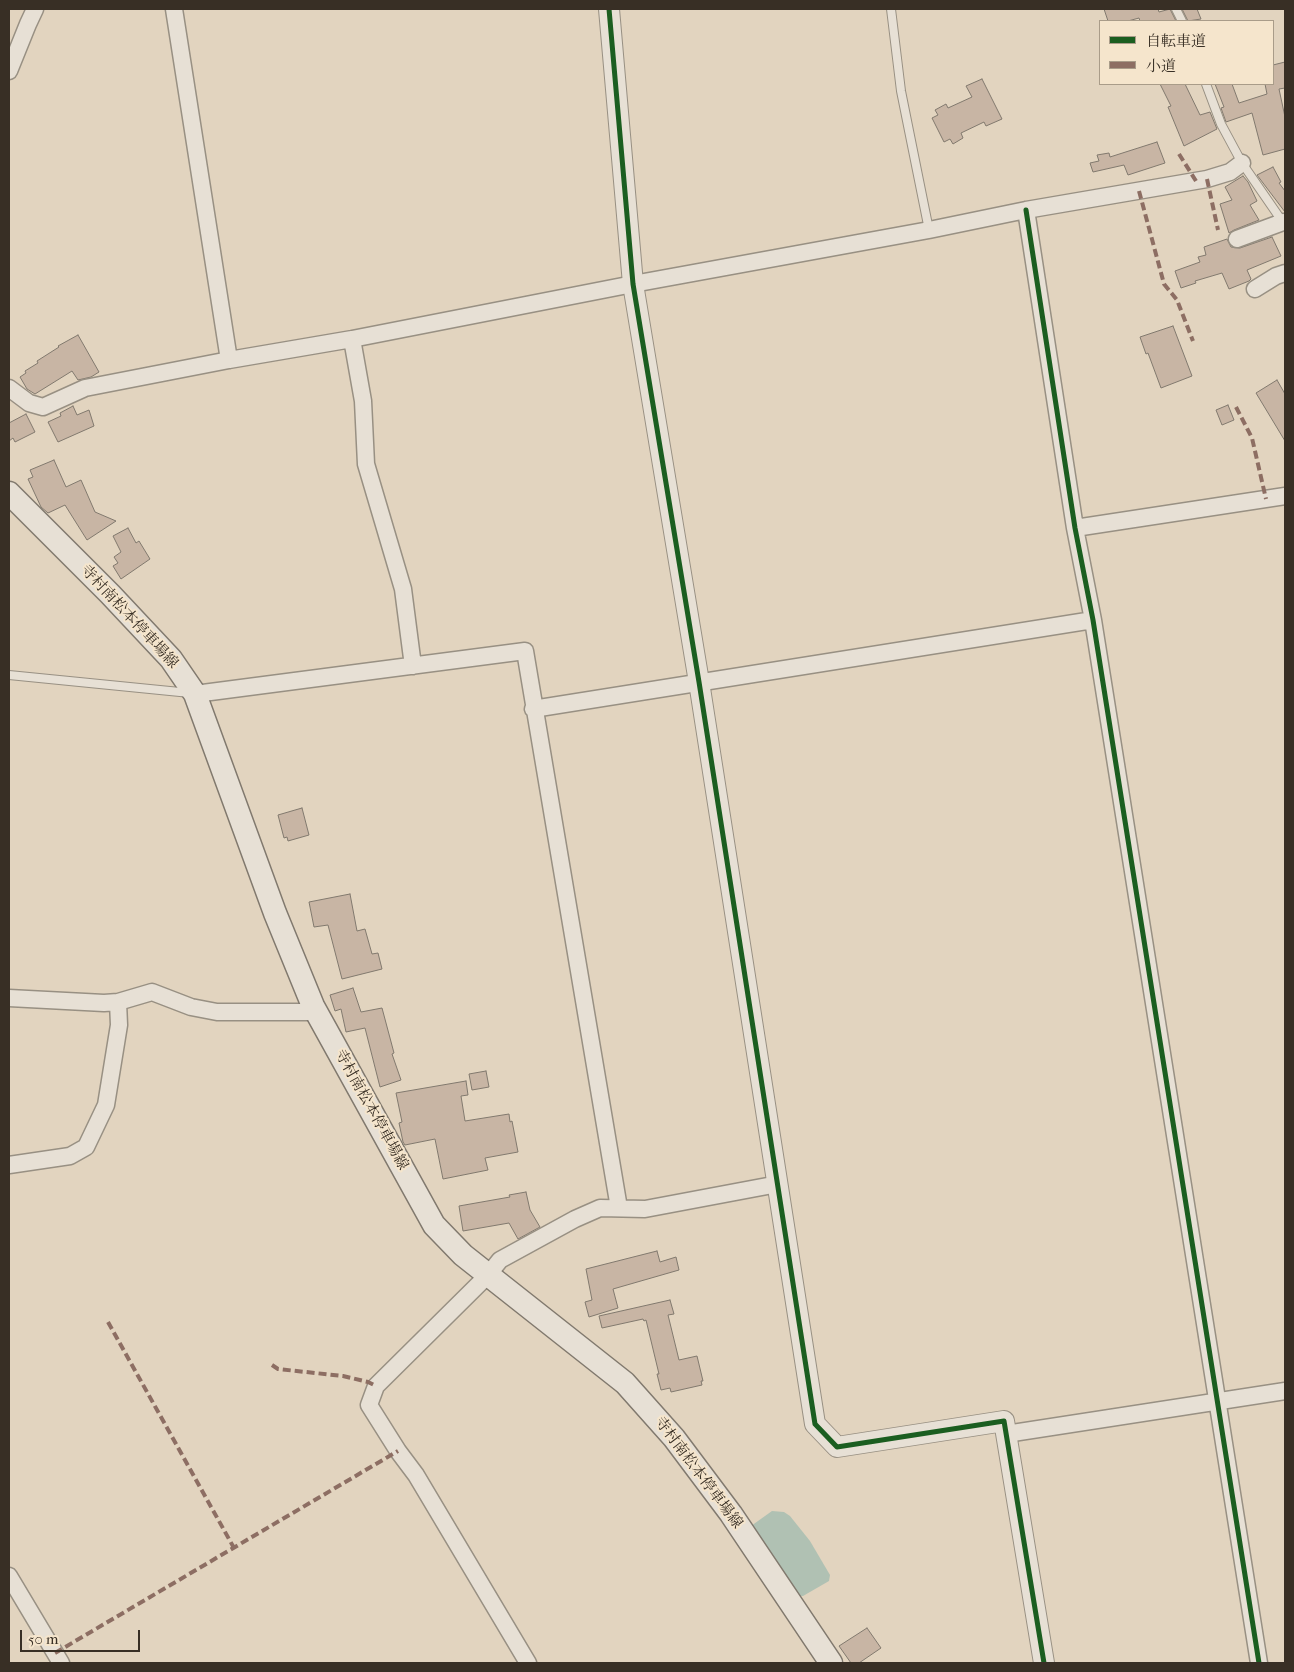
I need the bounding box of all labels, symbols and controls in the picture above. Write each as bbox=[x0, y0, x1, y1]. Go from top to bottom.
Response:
legend bbox=[1099, 20, 1274, 85]
text: 自転車道 bbox=[1146, 32, 1206, 50]
text: 小道 bbox=[1146, 57, 1176, 75]
street label: 寺村南松本停車場線 bbox=[76, 561, 182, 673]
street label: 寺村南松本停車場線 bbox=[330, 1047, 412, 1173]
street label: 寺村南松本停車場線 bbox=[650, 1414, 746, 1532]
scale bar bbox=[22, 1620, 142, 1652]
text: 50 m bbox=[28, 1630, 58, 1648]

